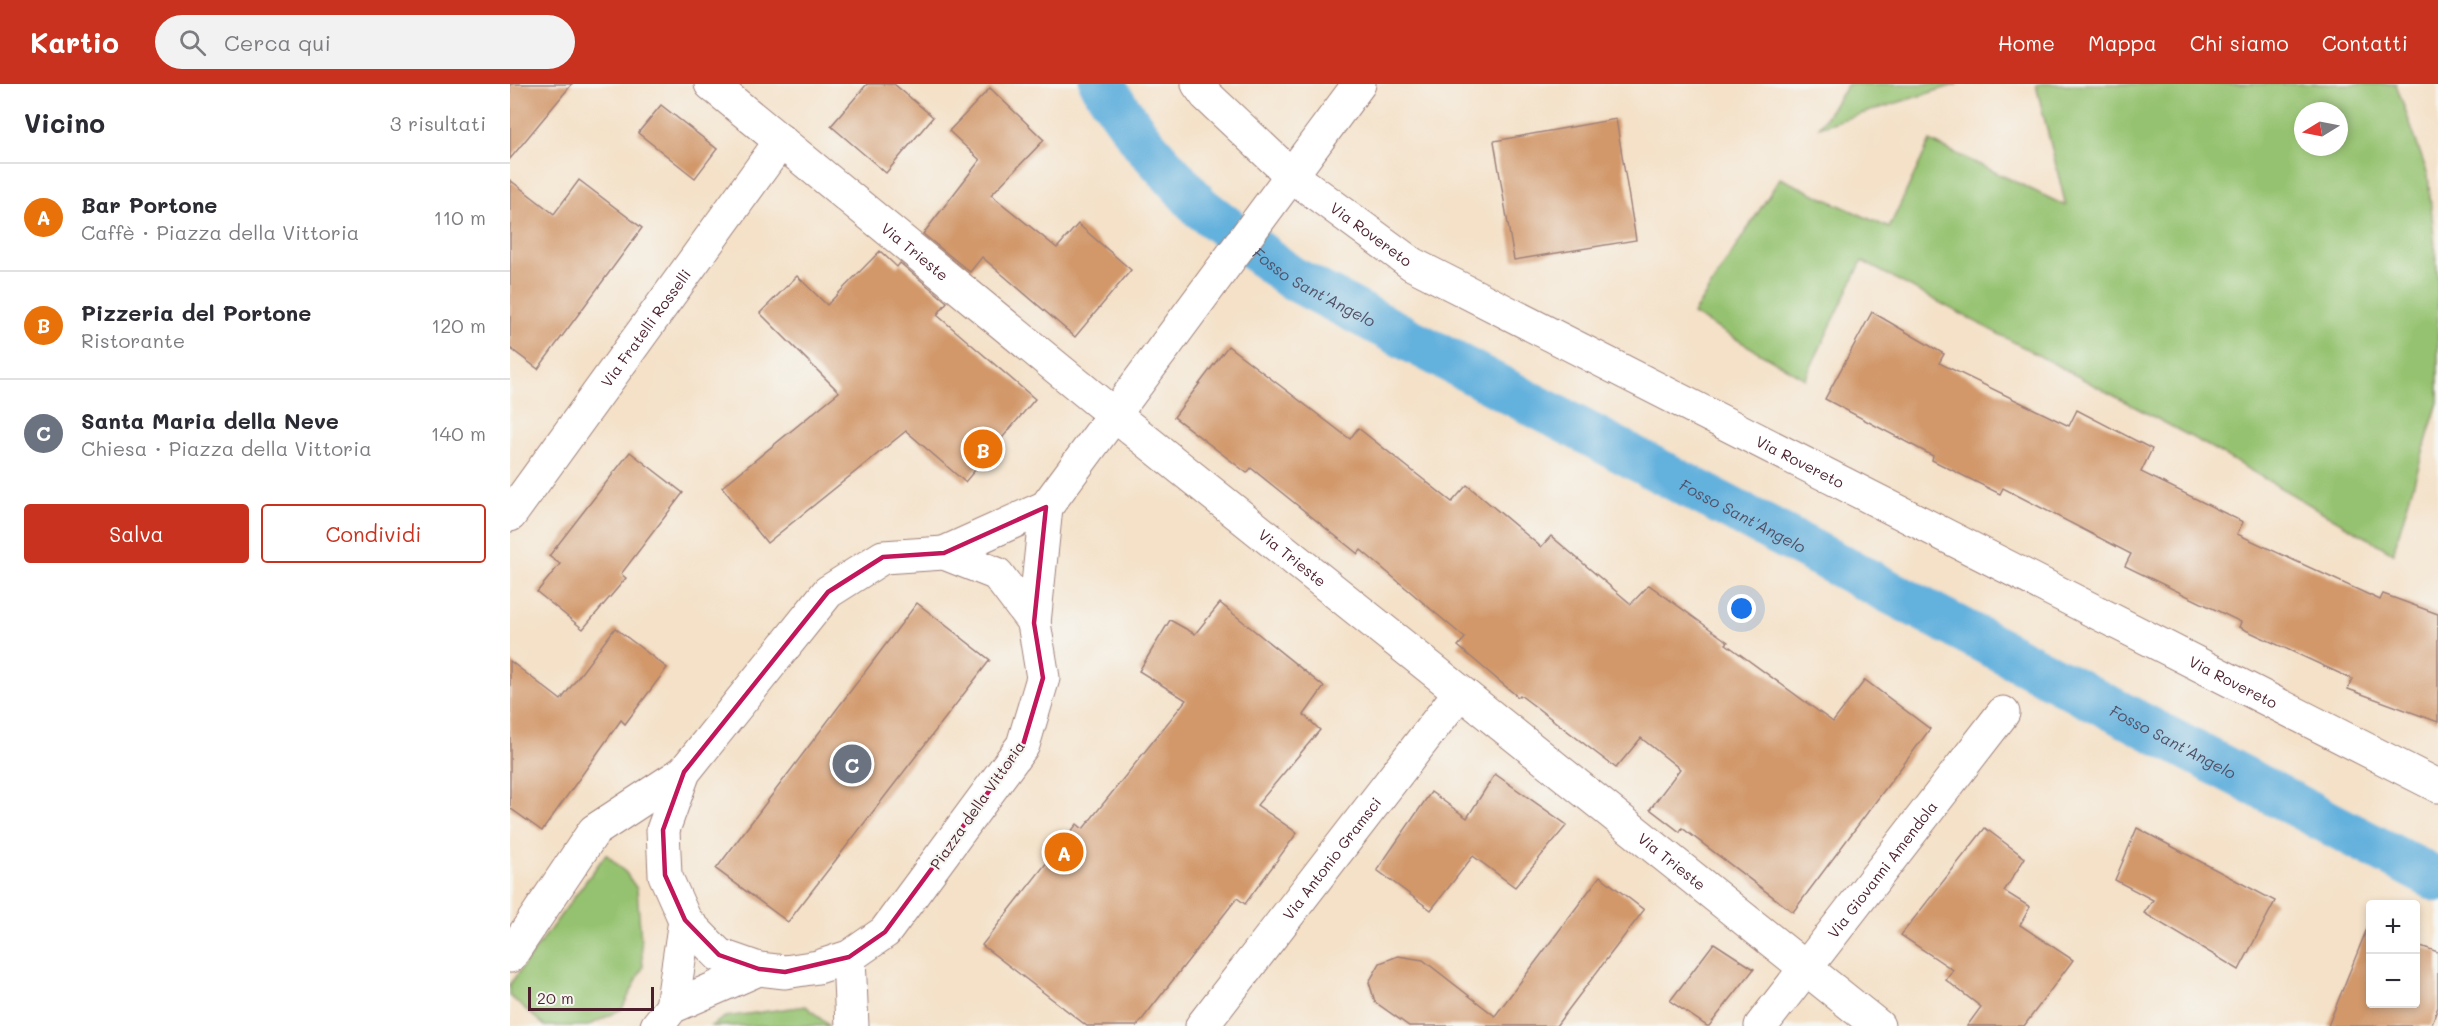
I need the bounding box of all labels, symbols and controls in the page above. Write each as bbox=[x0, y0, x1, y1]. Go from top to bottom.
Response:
search box bbox=[155, 15, 575, 69]
text: Kartio bbox=[30, 24, 119, 60]
icon: search bbox=[176, 26, 209, 59]
text: Cerca qui bbox=[224, 28, 331, 57]
text: Home bbox=[1998, 29, 2055, 56]
text: Mappa bbox=[2088, 29, 2157, 56]
text: Chi siamo bbox=[2190, 29, 2289, 56]
text: Contatti bbox=[2322, 29, 2408, 56]
north arrow bbox=[2294, 102, 2348, 156]
text: Vicino bbox=[24, 106, 105, 140]
text: 3 risultati bbox=[390, 110, 486, 136]
text: Bar Portone bbox=[81, 190, 217, 219]
street label: Via Rovereto bbox=[1326, 197, 1416, 271]
text: A bbox=[37, 204, 50, 230]
text: 110 m bbox=[433, 204, 486, 230]
street label: Via Trieste bbox=[877, 218, 953, 285]
text: Caffè · Piazza della Vittoria bbox=[81, 219, 359, 245]
water label: Fosso Sant'Angelo bbox=[1249, 242, 1380, 331]
street label: Via Fratelli Rosselli bbox=[596, 265, 695, 391]
text: Pizzeria del Portone bbox=[81, 298, 311, 327]
text: B bbox=[37, 312, 50, 338]
text: 120 m bbox=[431, 312, 486, 338]
text: Ristorante bbox=[81, 327, 185, 353]
text: Santa Maria della Neve bbox=[81, 406, 339, 435]
text: C bbox=[36, 420, 51, 446]
text: 140 m bbox=[431, 420, 486, 446]
pin: B bbox=[964, 426, 1002, 472]
street label: Via Rovereto bbox=[1753, 431, 1848, 492]
text: Chiesa · Piazza della Vittoria bbox=[81, 435, 372, 461]
water label: Fosso Sant'Angelo bbox=[1676, 473, 1810, 557]
button: Salva bbox=[24, 504, 249, 563]
button: Condividi bbox=[261, 504, 486, 563]
street label: Via Trieste bbox=[1254, 524, 1331, 591]
your location bbox=[1727, 594, 1756, 623]
street label: Via Rovereto bbox=[2186, 651, 2281, 713]
water label: Fosso Sant'Angelo bbox=[2107, 699, 2241, 783]
street label: Piazza della Vittoria bbox=[925, 737, 1029, 873]
pin: C bbox=[832, 742, 872, 786]
street label: Via Antonio Gramsci bbox=[1278, 793, 1385, 924]
street label: Via Giovanni Amendola bbox=[1823, 797, 1941, 942]
street label: Via Trieste bbox=[1634, 828, 1710, 894]
pin: A bbox=[1044, 830, 1084, 874]
map controls bbox=[2366, 900, 2420, 1008]
button: + bbox=[2366, 900, 2420, 954]
button: − bbox=[2366, 954, 2420, 1008]
scale bar bbox=[528, 984, 654, 1012]
text: 20 m bbox=[537, 987, 574, 1008]

